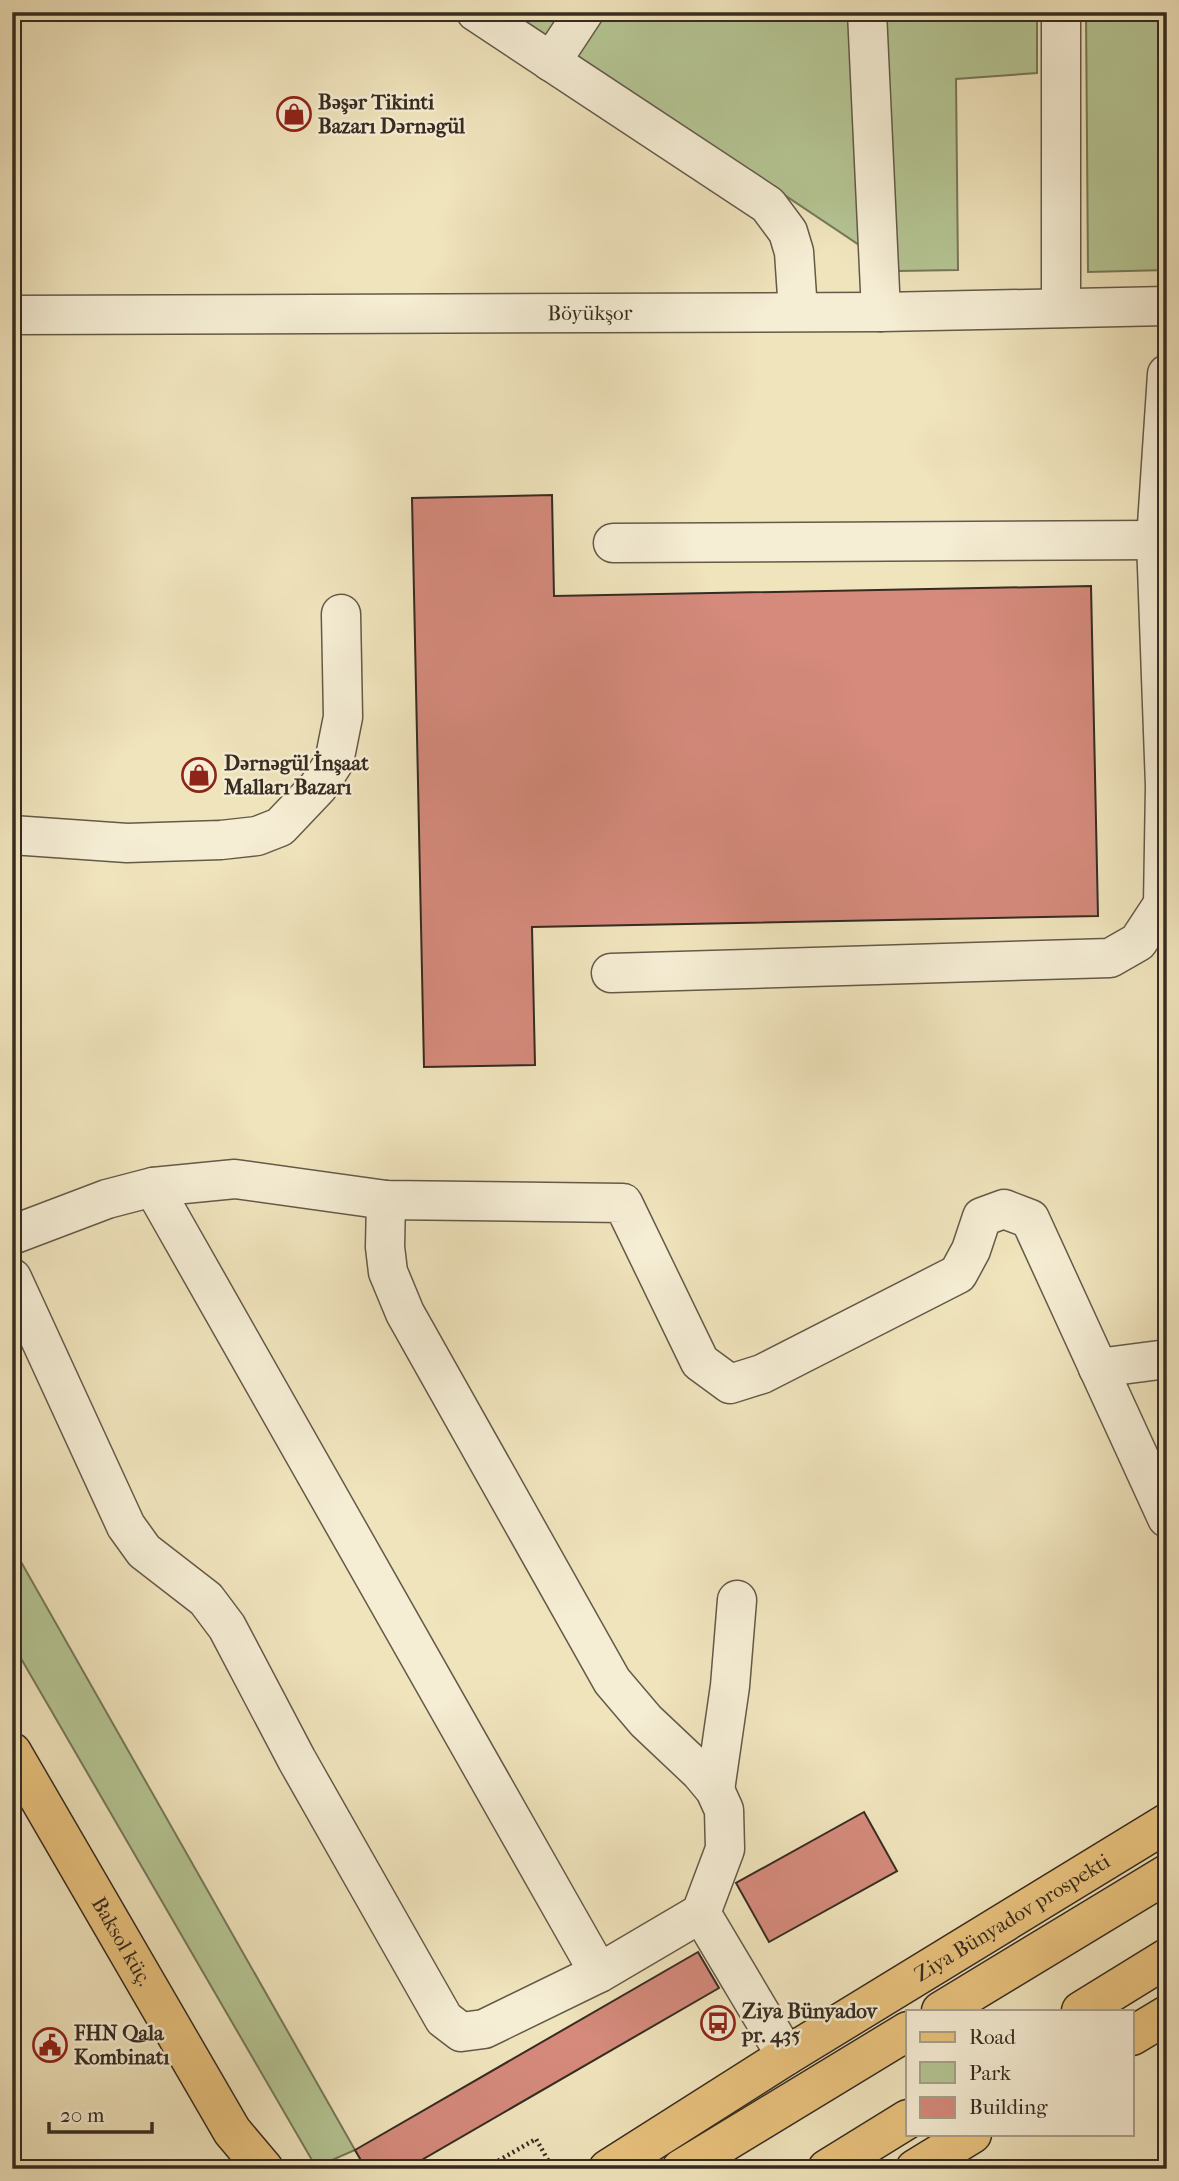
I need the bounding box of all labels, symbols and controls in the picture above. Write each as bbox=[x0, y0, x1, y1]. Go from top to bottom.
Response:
place label: Bəşər Tikinti Bazarı Dərnəgül bbox=[318, 90, 465, 138]
shop icon: Bəşər Tikinti Bazarı Dərnəgül bbox=[275, 95, 313, 133]
street label: Böyükşor bbox=[548, 301, 632, 325]
place label: Dərnəgül İnşaat Malları Bazarı bbox=[223, 750, 369, 799]
shop icon: Dərnəgül İnşaat Malları Bazarı bbox=[180, 756, 218, 794]
street label: Ziya Bünyadov prospekti bbox=[910, 1849, 1114, 1986]
street label: Baksol küç. bbox=[87, 1893, 157, 1990]
place label: Ziya Bünyadov pr. 435 bbox=[741, 1999, 879, 2048]
bus stop icon: Ziya Bünyadov pr. 435 bbox=[699, 2004, 737, 2042]
legend bbox=[906, 2010, 1134, 2136]
place label: FHN Qala Kombinatı bbox=[73, 2021, 170, 2069]
text: Road bbox=[969, 2025, 1016, 2049]
public building icon: FHN Qala Kombinatı bbox=[31, 2026, 69, 2064]
text: Park bbox=[969, 2061, 1011, 2085]
scale bar bbox=[49, 2090, 152, 2134]
text: Building bbox=[969, 2095, 1048, 2119]
text: 20 m bbox=[60, 2103, 105, 2127]

